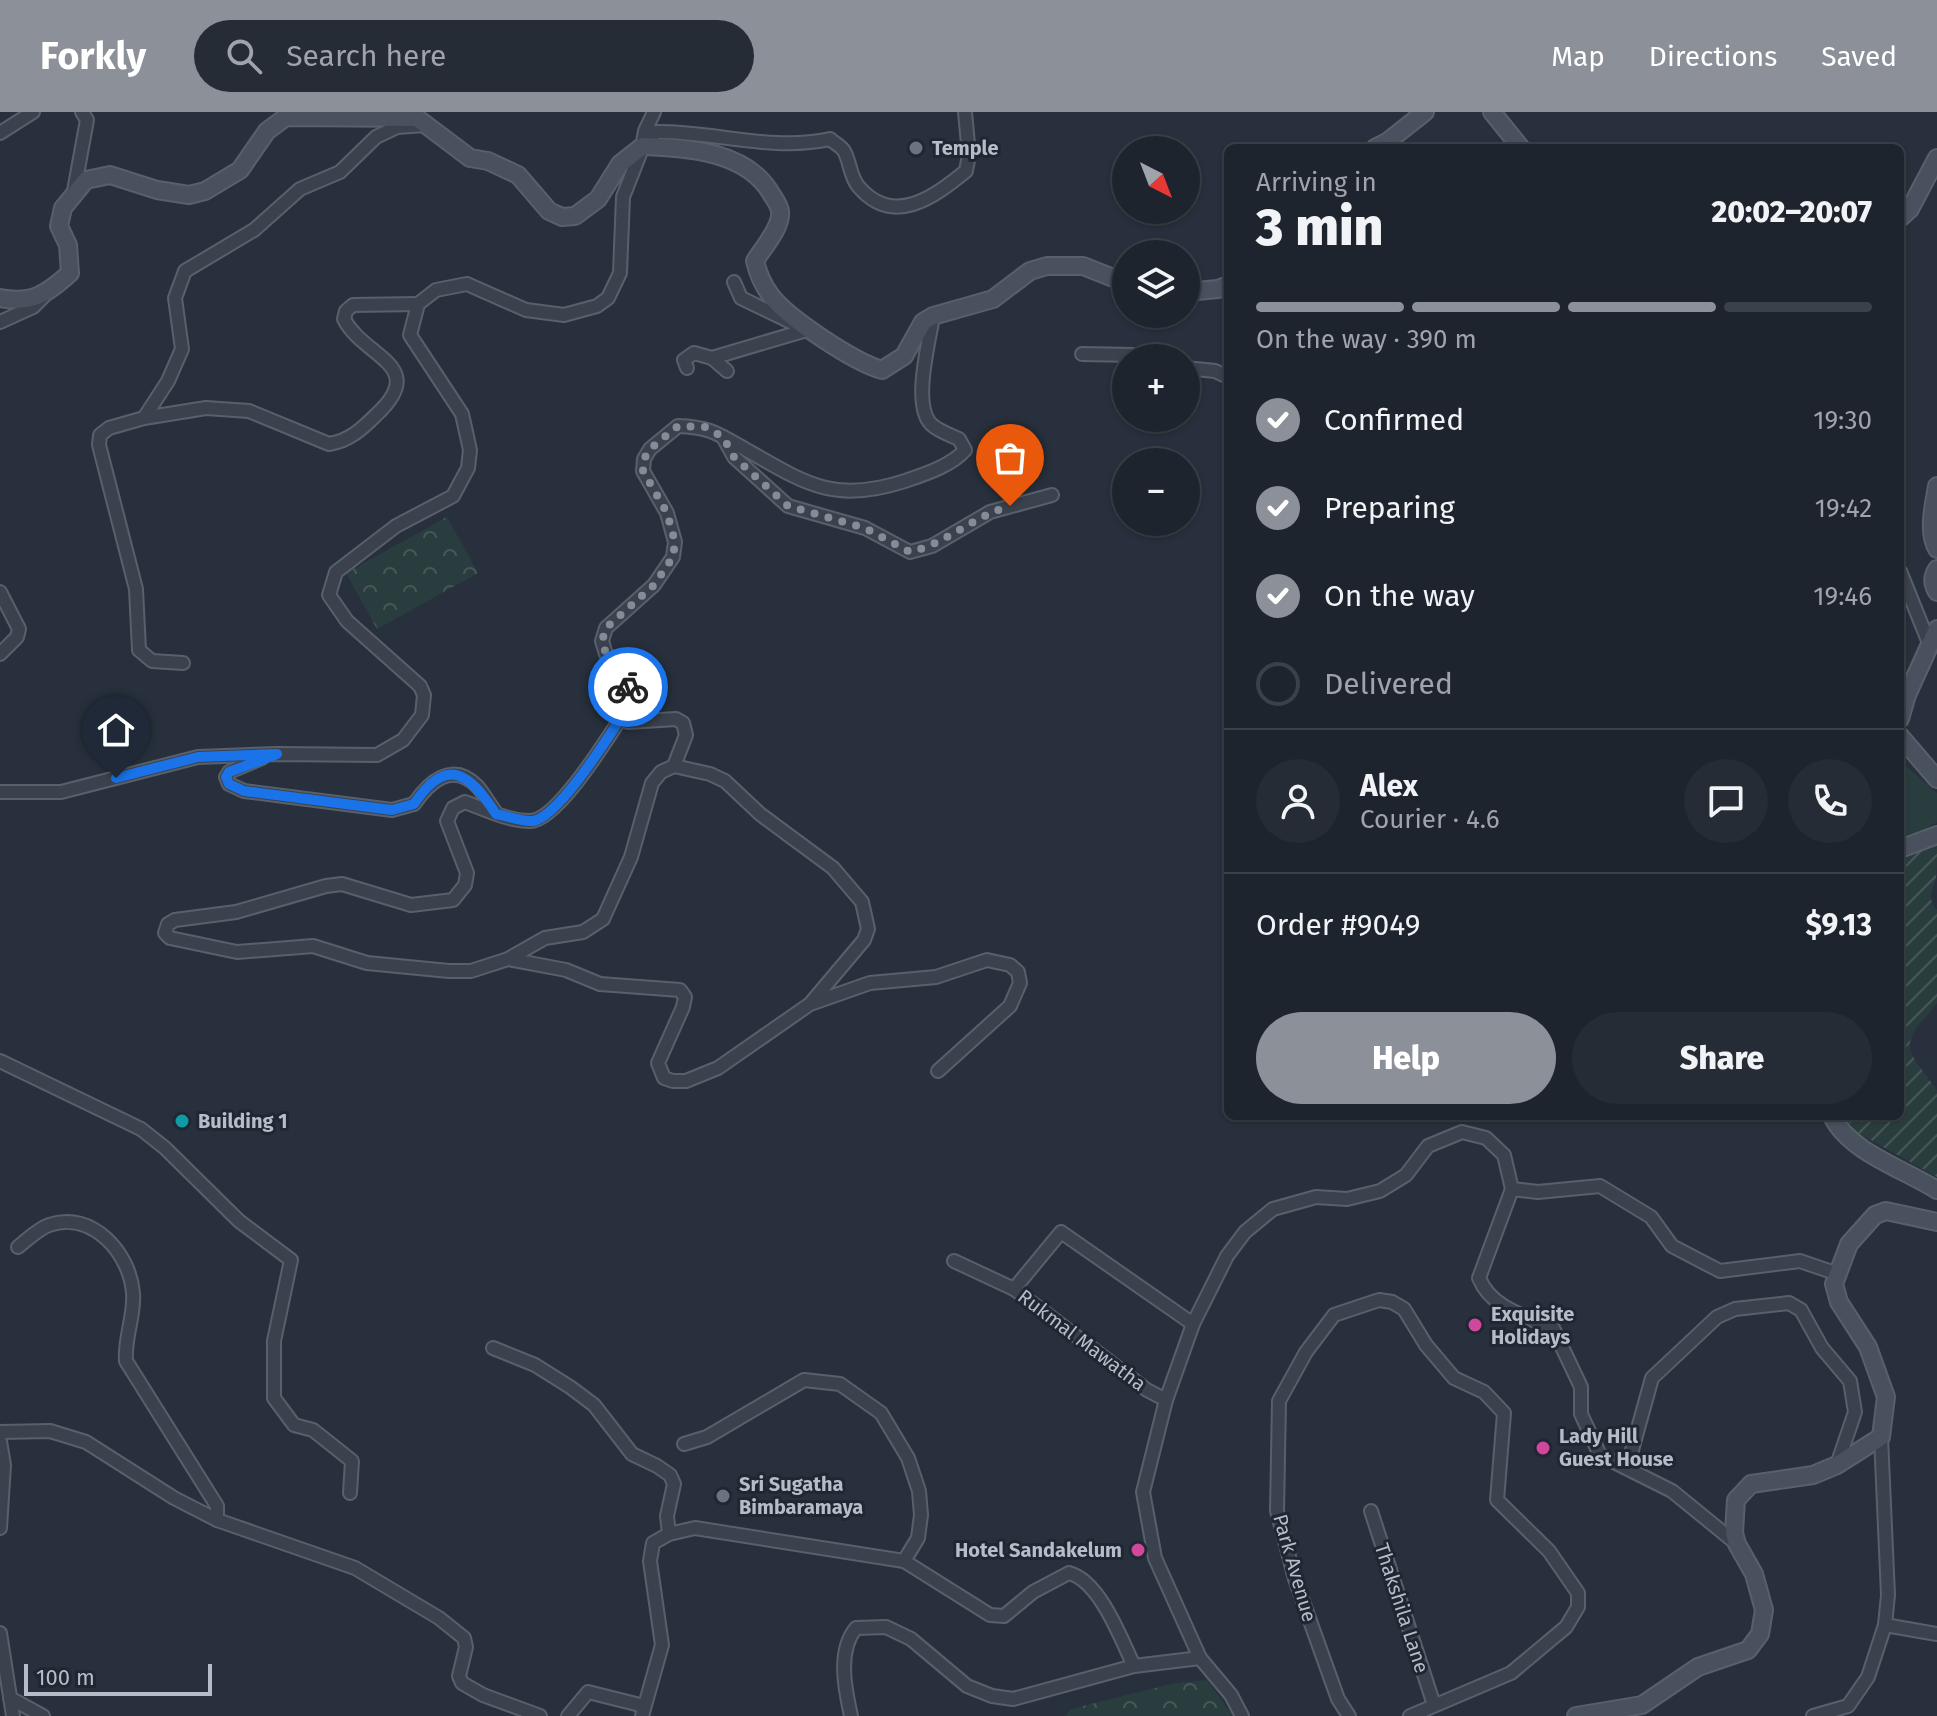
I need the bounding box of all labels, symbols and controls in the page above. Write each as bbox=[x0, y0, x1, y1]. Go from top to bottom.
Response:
search box bbox=[194, 20, 754, 92]
text: Forkly bbox=[40, 33, 146, 79]
icon: search bbox=[222, 34, 266, 78]
text: Search here bbox=[286, 38, 446, 74]
text: Map bbox=[1551, 40, 1605, 73]
text: Directions bbox=[1649, 40, 1777, 73]
text: Saved bbox=[1821, 40, 1897, 73]
place label: Temple bbox=[932, 136, 998, 160]
north arrow bbox=[1112, 136, 1200, 224]
map controls bbox=[1112, 136, 1200, 536]
marker: Temple bbox=[907, 139, 925, 157]
text: Arriving in bbox=[1256, 167, 1377, 198]
text: 20:02–20:07 bbox=[1712, 194, 1872, 230]
text: 3 min bbox=[1256, 196, 1384, 259]
button: layers bbox=[1112, 240, 1200, 328]
text: On the way · 390 m bbox=[1256, 324, 1477, 355]
button: + bbox=[1112, 344, 1200, 432]
icon: check bbox=[1256, 398, 1300, 442]
text: Confirmed bbox=[1324, 402, 1464, 438]
text: 19:30 bbox=[1813, 405, 1872, 436]
pin bbox=[976, 424, 1044, 506]
icon: bag bbox=[988, 436, 1032, 480]
button: − bbox=[1112, 448, 1200, 536]
icon: check bbox=[1256, 486, 1300, 530]
text: Preparing bbox=[1324, 490, 1455, 526]
text: 19:42 bbox=[1815, 493, 1872, 524]
icon: check bbox=[1256, 574, 1300, 618]
text: On the way bbox=[1324, 578, 1475, 614]
text: 19:46 bbox=[1813, 581, 1872, 612]
courier bbox=[588, 647, 668, 727]
icon: bike bbox=[606, 665, 650, 709]
text: Delivered bbox=[1324, 666, 1453, 702]
pin bbox=[82, 696, 150, 778]
icon: home bbox=[94, 708, 138, 752]
button: person bbox=[1256, 759, 1340, 843]
button: chat bbox=[1684, 759, 1768, 843]
button: phone bbox=[1788, 759, 1872, 843]
text: Alex bbox=[1360, 768, 1418, 804]
text: Courier · 4.6 bbox=[1360, 804, 1500, 835]
text: Order #9049 bbox=[1256, 907, 1420, 943]
text: $9.13 bbox=[1805, 907, 1872, 943]
button: Help bbox=[1256, 1012, 1556, 1104]
button: Share bbox=[1572, 1012, 1872, 1104]
place label: Building 1 bbox=[198, 1109, 287, 1133]
marker: Building 1 bbox=[173, 1112, 191, 1130]
street label: Rukmal Mawatha bbox=[1013, 1284, 1151, 1396]
place label: Exquisite Holidays bbox=[1491, 1302, 1574, 1349]
marker: Exquisite Holidays bbox=[1466, 1316, 1484, 1334]
place label: Lady Hill Guest House bbox=[1559, 1424, 1674, 1471]
marker: Lady Hill Guest House bbox=[1534, 1439, 1552, 1457]
place label: Sri Sugatha Bimbaramaya bbox=[739, 1472, 863, 1519]
marker: Sri Sugatha Bimbaramaya bbox=[714, 1487, 732, 1505]
street label: Park Avenue bbox=[1268, 1511, 1322, 1625]
place label: Hotel Sandakelum bbox=[955, 1538, 1122, 1562]
street label: Thakshila Lane bbox=[1370, 1540, 1434, 1676]
marker: Hotel Sandakelum bbox=[1129, 1541, 1147, 1559]
scale bar bbox=[24, 1660, 212, 1696]
text: 100 m bbox=[36, 1664, 95, 1691]

